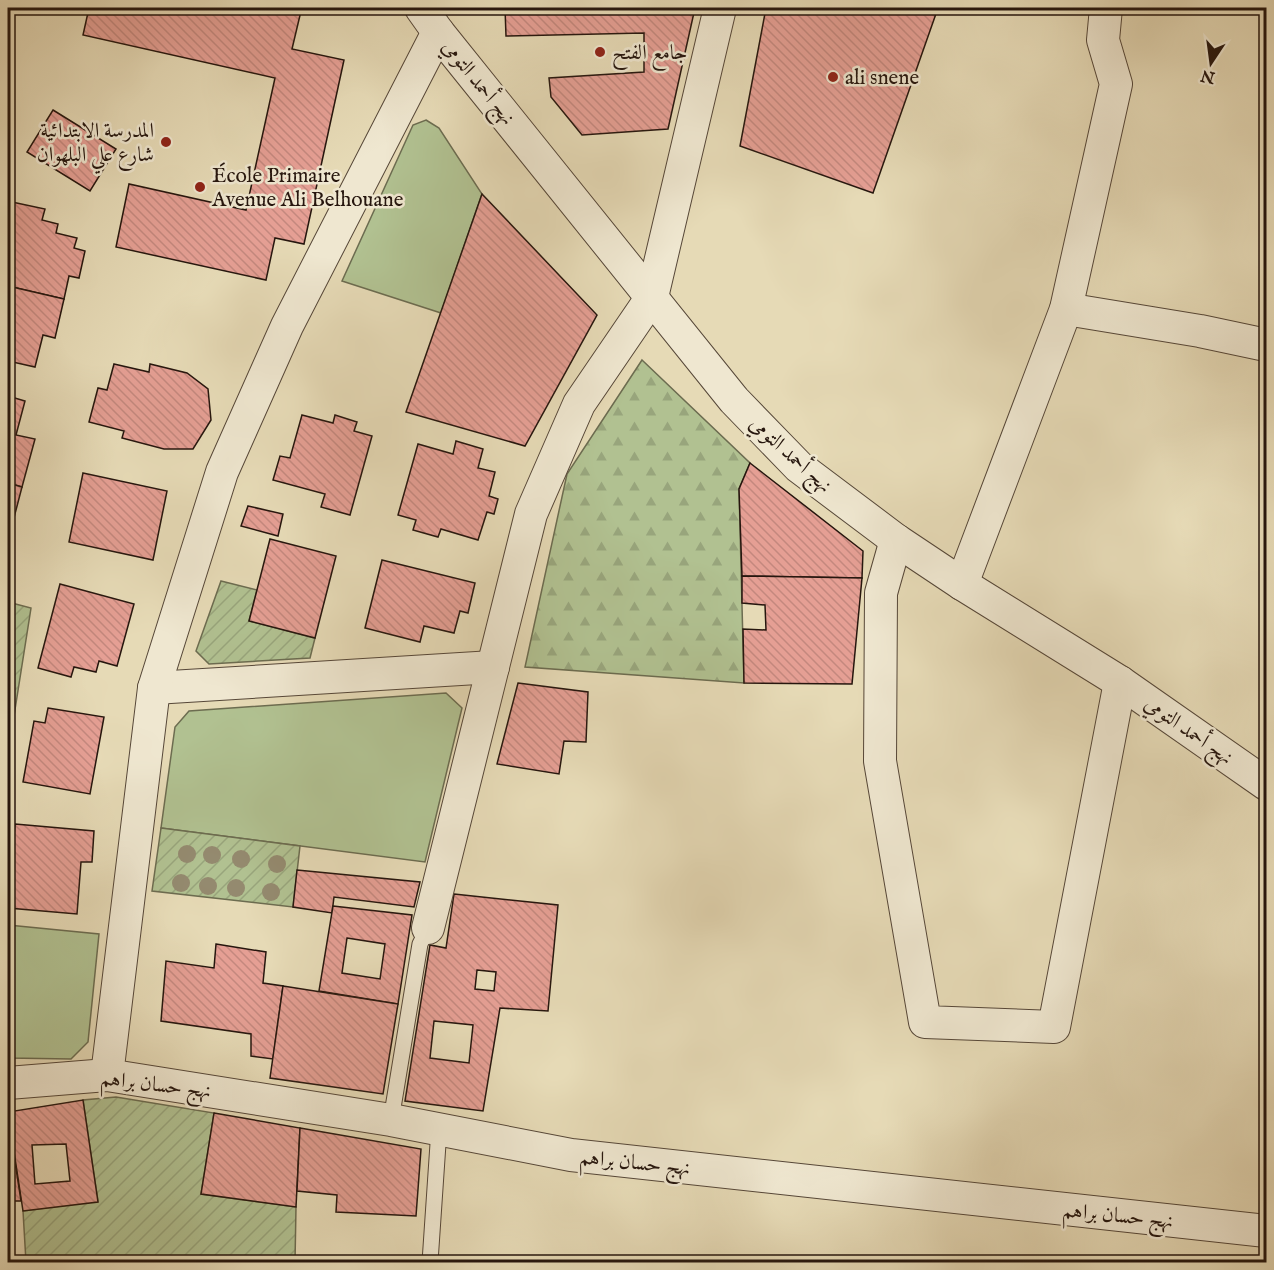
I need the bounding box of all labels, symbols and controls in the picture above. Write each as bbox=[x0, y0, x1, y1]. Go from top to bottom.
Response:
street label: نهج أحمد التومي bbox=[432, 33, 523, 134]
north arrow bbox=[1181, 33, 1241, 93]
place label: جامع الفتح bbox=[612, 40, 687, 71]
marker: جامع الفتح bbox=[593, 45, 607, 59]
text: N bbox=[1199, 64, 1218, 87]
place label: ali snene bbox=[845, 65, 919, 92]
marker: ali snene bbox=[826, 70, 840, 84]
place label: المدرسة الابتدائية شارع علي البلهوان bbox=[37, 118, 154, 174]
marker: المدرسة الابتدائية شارع علي البلهوان bbox=[159, 135, 173, 149]
place label: École Primaire Avenue Ali Belhouane bbox=[211, 162, 404, 214]
marker: École Primaire Avenue Ali Belhouane bbox=[193, 180, 207, 194]
street label: نهج أحمد التومي bbox=[740, 409, 839, 502]
street label: نهج أحمد التومي bbox=[1136, 688, 1240, 775]
street label: نهج حسان براهم bbox=[98, 1065, 213, 1111]
street label: نهج حسان براهم bbox=[578, 1144, 692, 1188]
street label: نهج حسان براهم bbox=[1061, 1197, 1175, 1241]

